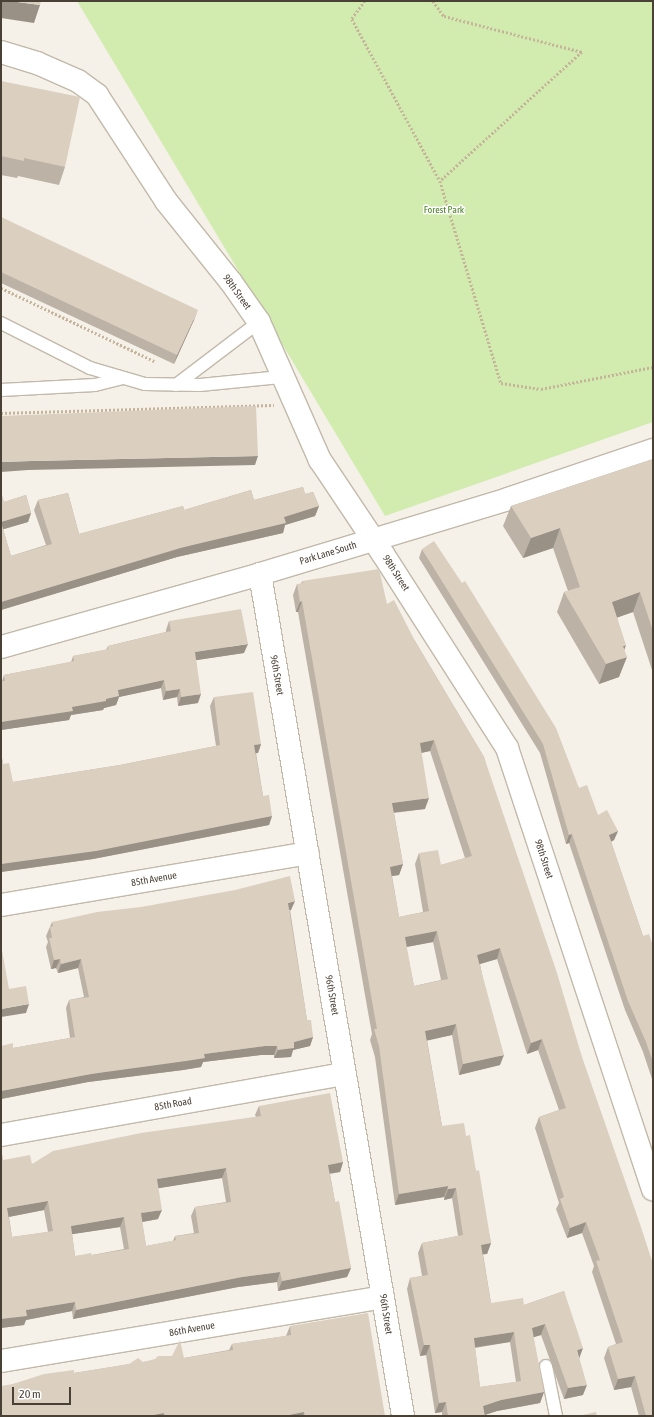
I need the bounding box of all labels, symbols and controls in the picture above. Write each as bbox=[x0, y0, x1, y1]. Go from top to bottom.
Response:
park label: Forest Park bbox=[424, 204, 464, 216]
street label: 98th Street bbox=[220, 272, 254, 312]
street label: Park Lane South bbox=[298, 539, 358, 567]
street label: 98th Street bbox=[380, 553, 412, 593]
street label: 96th Street bbox=[268, 654, 286, 696]
street label: 98th Street bbox=[532, 838, 556, 880]
street label: 85th Avenue bbox=[130, 869, 178, 889]
street label: 96th Street bbox=[323, 974, 341, 1016]
street label: 85th Road bbox=[153, 1095, 193, 1113]
street label: 96th Street bbox=[377, 1293, 395, 1335]
street label: 86th Avenue bbox=[168, 1319, 216, 1339]
scale bar bbox=[14, 1379, 73, 1405]
text: 20 m bbox=[19, 1387, 41, 1401]

